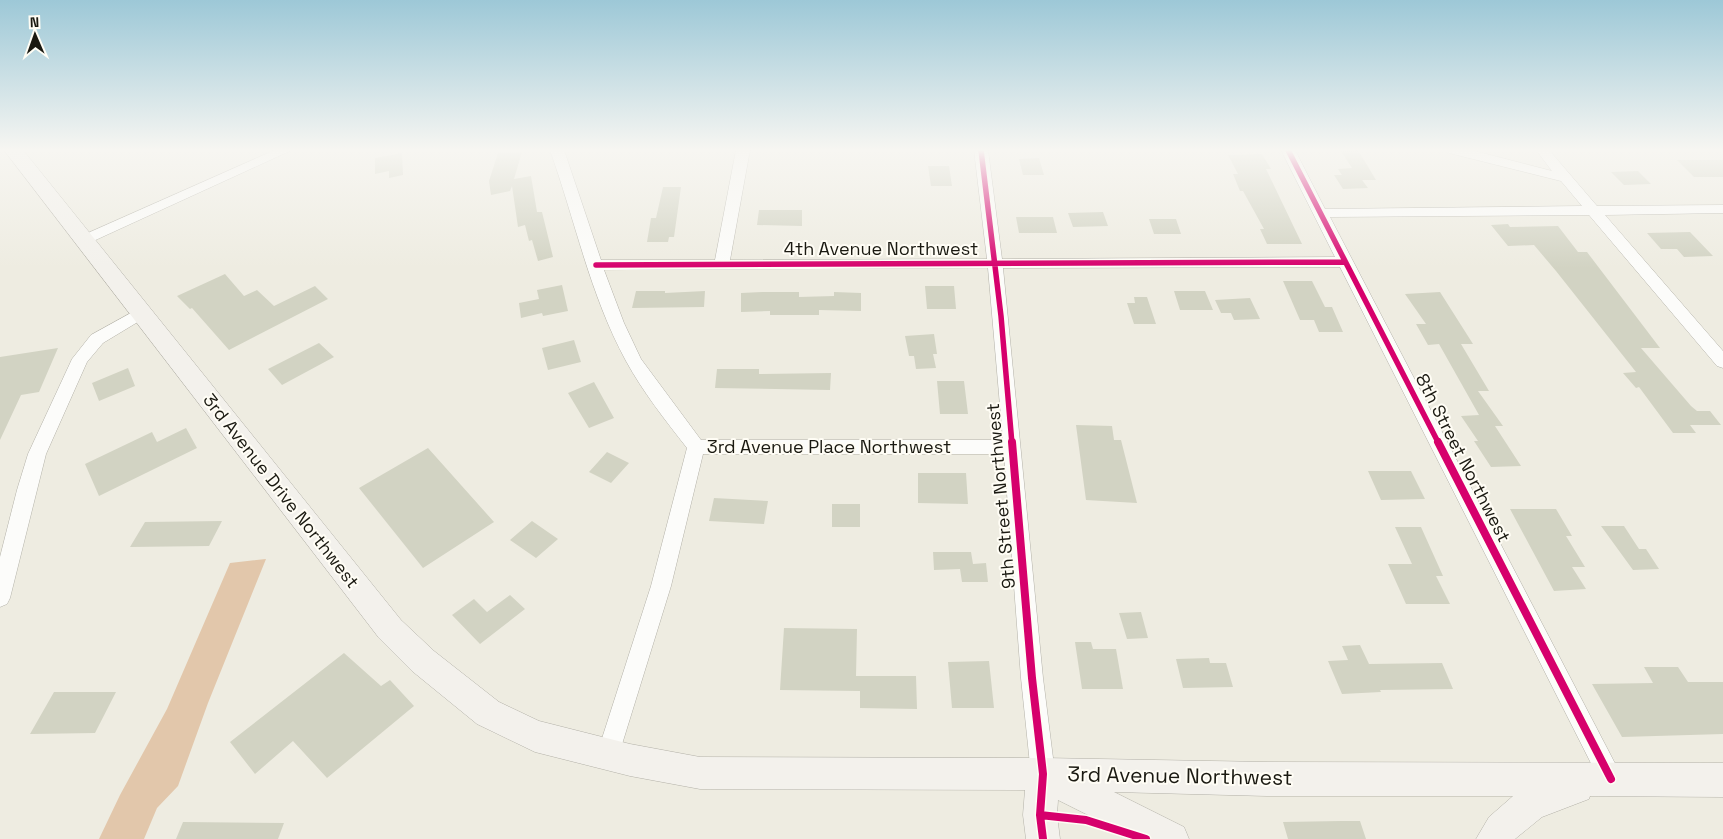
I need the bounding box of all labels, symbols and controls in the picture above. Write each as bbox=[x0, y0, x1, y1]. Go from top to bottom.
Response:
north arrow bbox=[10, 10, 60, 60]
text: N bbox=[30, 13, 40, 31]
street label: 4th Avenue Northwest bbox=[784, 237, 978, 260]
street label: 8th Street Northwest bbox=[1411, 370, 1516, 546]
street label: 3rd Avenue Drive Northwest bbox=[198, 389, 365, 593]
street label: 9th Street Northwest bbox=[981, 402, 1020, 590]
street label: 3rd Avenue Place Northwest bbox=[707, 435, 951, 458]
street label: 3rd Avenue Northwest bbox=[1067, 760, 1293, 791]

